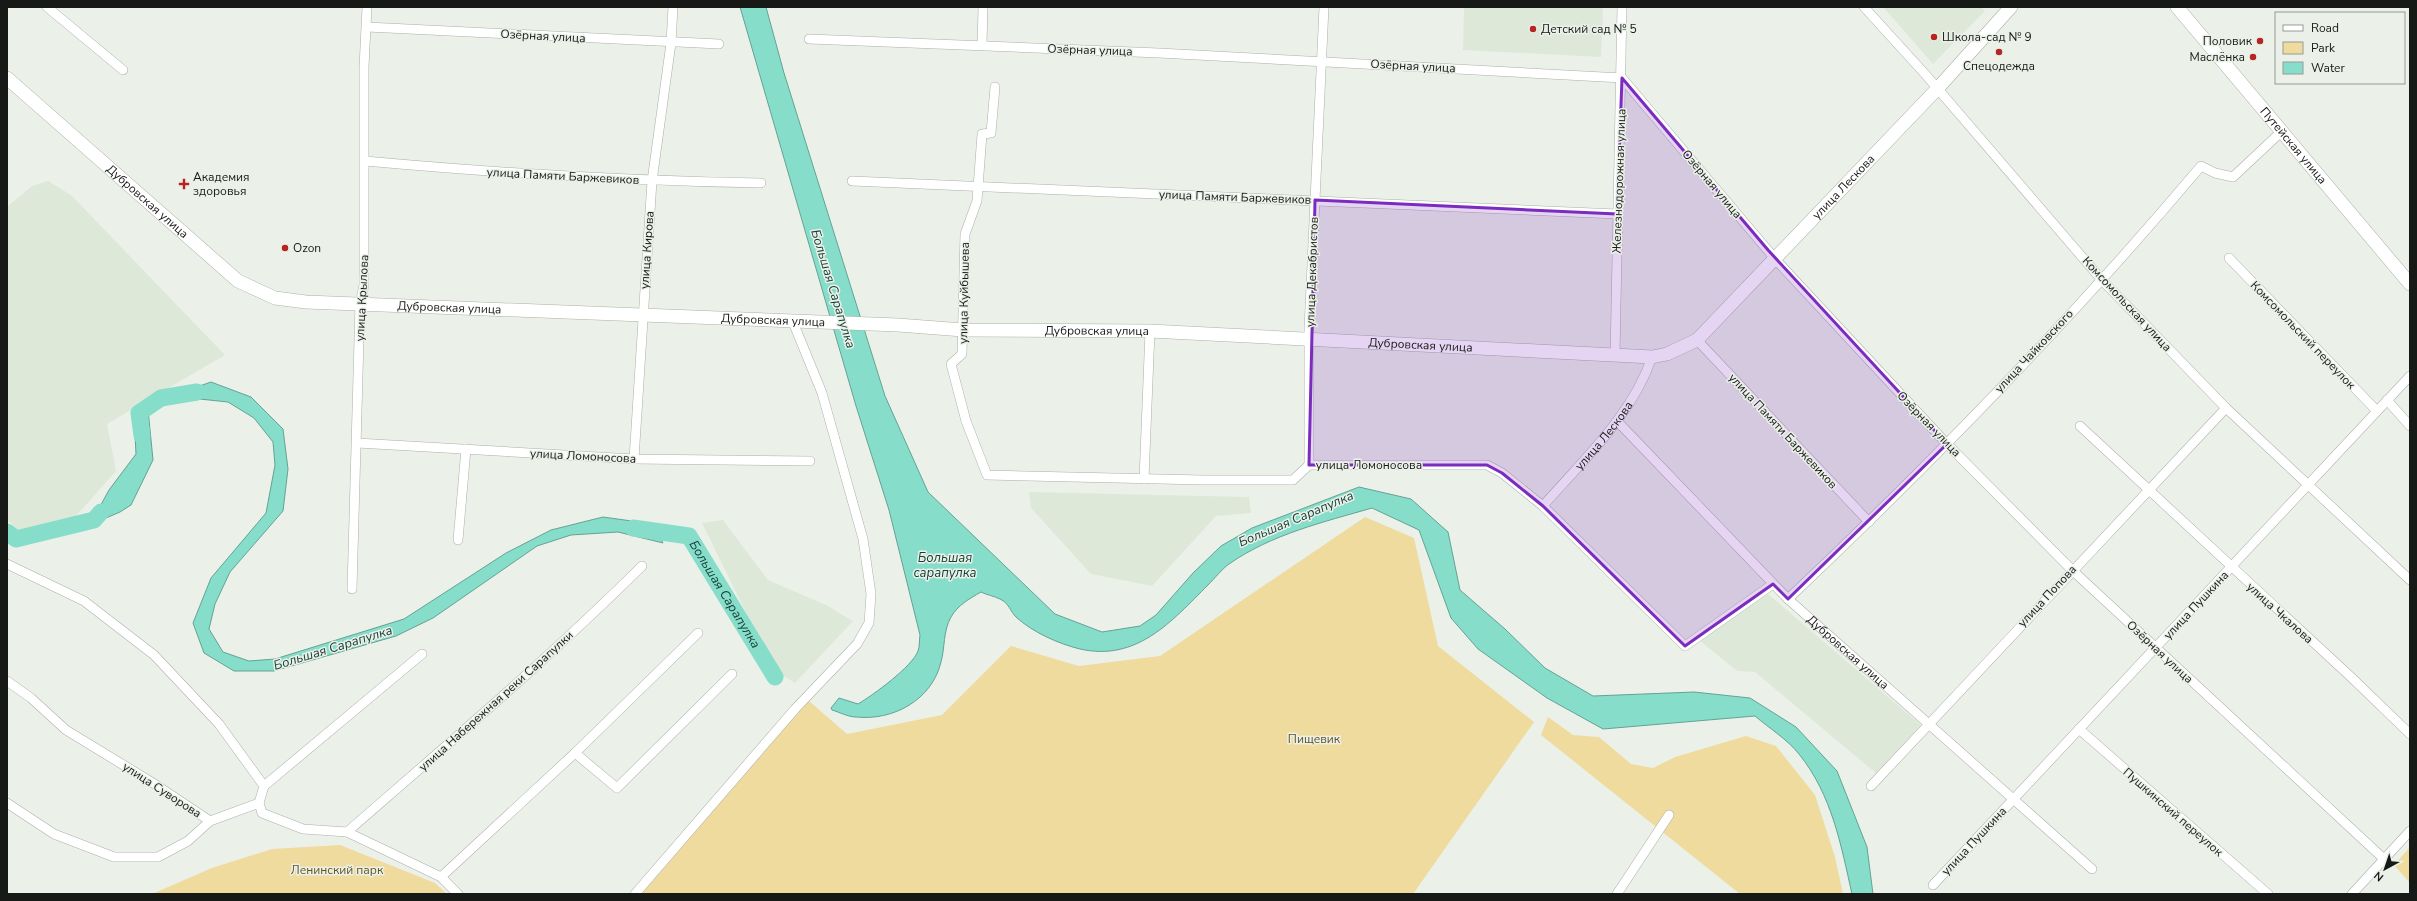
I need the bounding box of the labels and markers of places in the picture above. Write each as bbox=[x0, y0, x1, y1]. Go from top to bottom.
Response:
place label: Детский сад № 5 bbox=[1541, 21, 1637, 37]
marker: Детский сад № 5 bbox=[1528, 24, 1538, 34]
place label: Школа-сад № 9 bbox=[1942, 29, 2032, 45]
marker: Школа-сад № 9 bbox=[1929, 32, 1939, 42]
place label: Половик bbox=[2203, 33, 2253, 49]
marker: Половик bbox=[2255, 36, 2265, 46]
marker: Спецодежда bbox=[1994, 47, 2004, 57]
place label: Маслёнка bbox=[2189, 49, 2245, 65]
marker: Маслёнка bbox=[2248, 52, 2258, 62]
place label: Спецодежда bbox=[1963, 58, 2035, 74]
place label: Академия здоровья bbox=[193, 169, 250, 199]
marker: Академия здоровья bbox=[178, 178, 190, 190]
place label: Ozon bbox=[293, 240, 321, 256]
marker: Ozon bbox=[280, 243, 290, 253]

